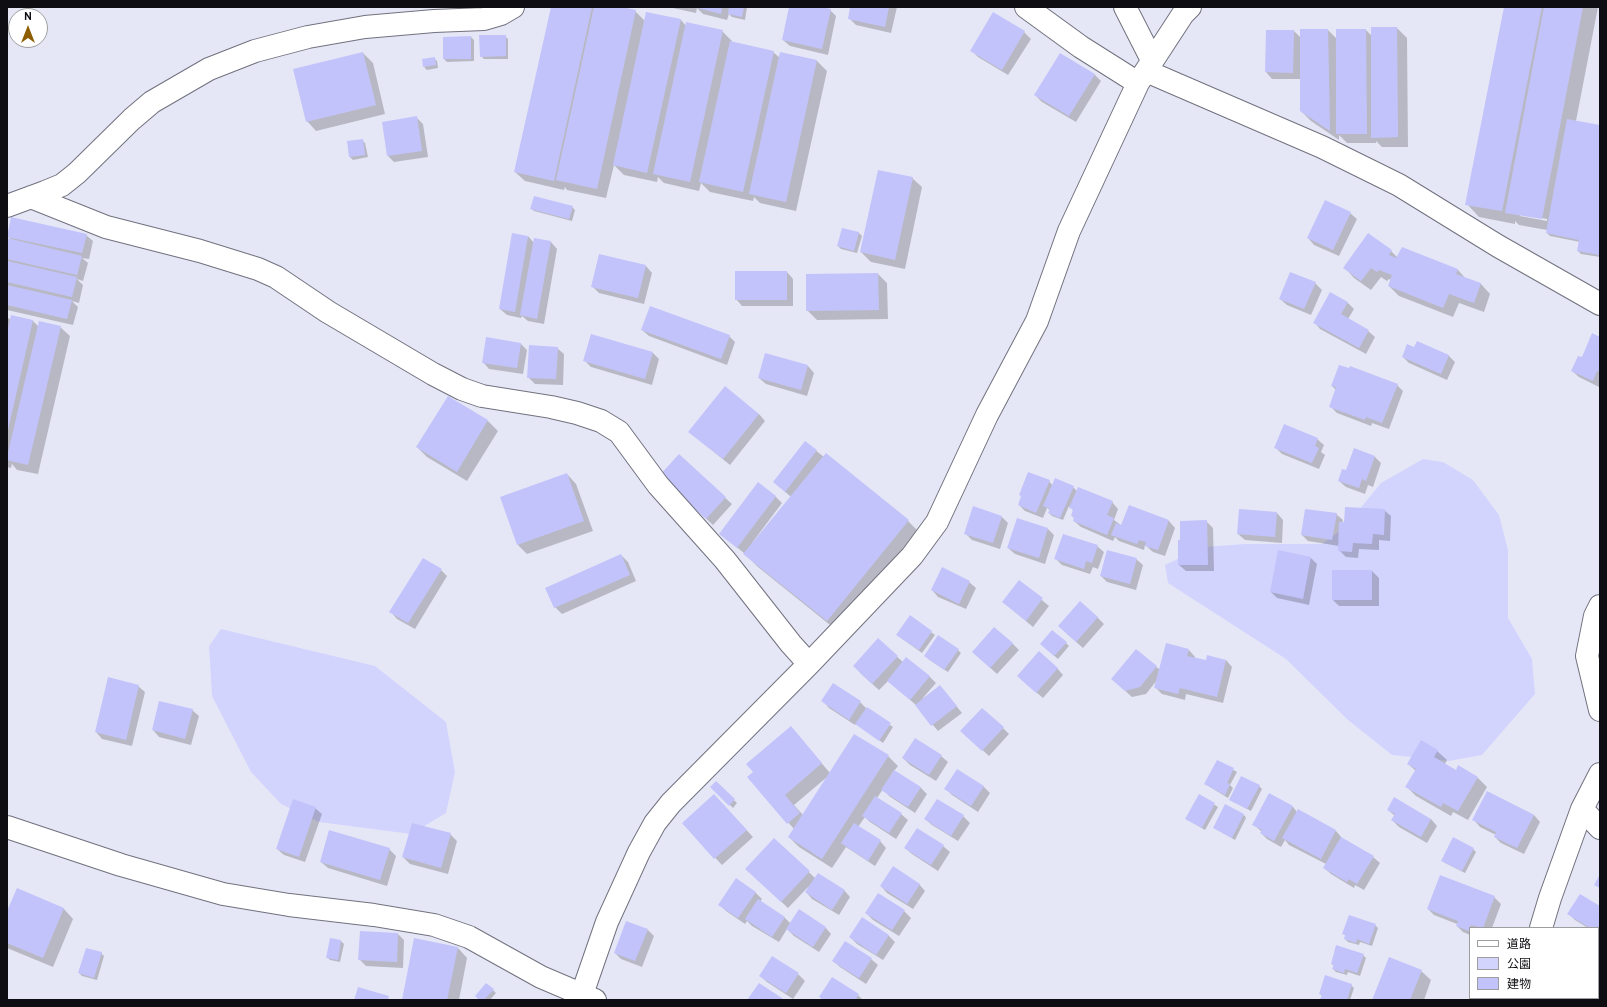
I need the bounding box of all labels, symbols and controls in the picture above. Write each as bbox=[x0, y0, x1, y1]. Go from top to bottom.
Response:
north arrow bbox=[8, 8, 48, 48]
text: N bbox=[24, 10, 32, 24]
legend bbox=[1469, 927, 1599, 999]
text: 道路 bbox=[1507, 937, 1531, 953]
text: 公園 bbox=[1507, 957, 1531, 973]
text: 建物 bbox=[1507, 977, 1531, 993]

